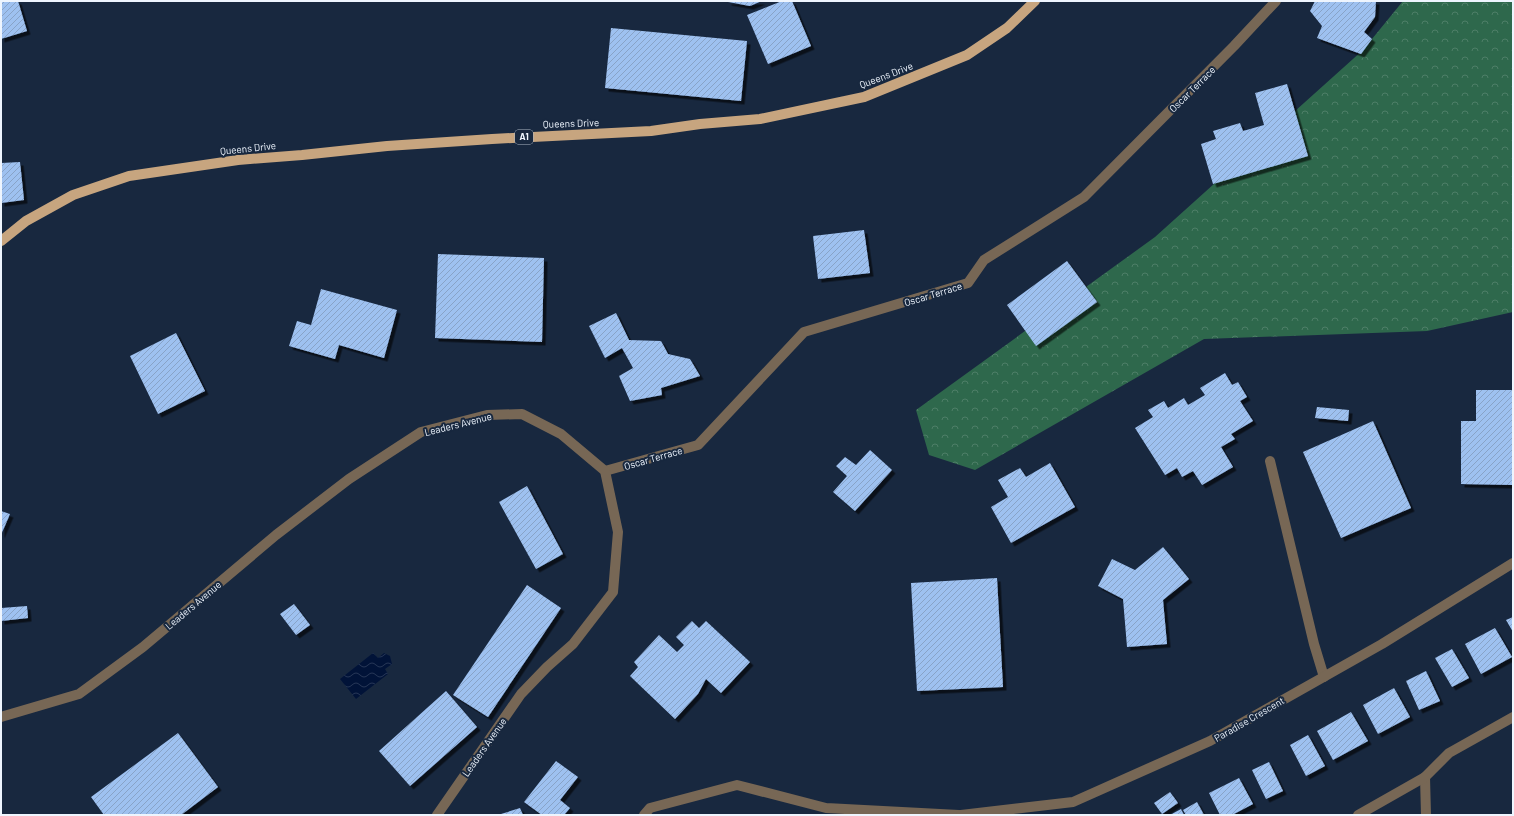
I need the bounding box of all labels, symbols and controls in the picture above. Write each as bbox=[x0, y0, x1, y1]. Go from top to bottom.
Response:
street label: Queens Drive bbox=[858, 59, 914, 91]
street label: Oscar Terrace bbox=[1166, 63, 1218, 115]
street label: Queens Drive bbox=[543, 116, 599, 130]
road number: A1 bbox=[515, 130, 533, 144]
street label: Queens Drive bbox=[219, 139, 277, 157]
street label: Oscar Terrace bbox=[902, 279, 964, 309]
street label: Leaders Avenue bbox=[423, 410, 493, 438]
street label: Oscar Terrace bbox=[622, 444, 684, 472]
street label: Leaders Avenue bbox=[163, 578, 223, 632]
street label: Paradise Crescent bbox=[1212, 694, 1287, 744]
street label: Leaders Avenue bbox=[459, 715, 509, 779]

